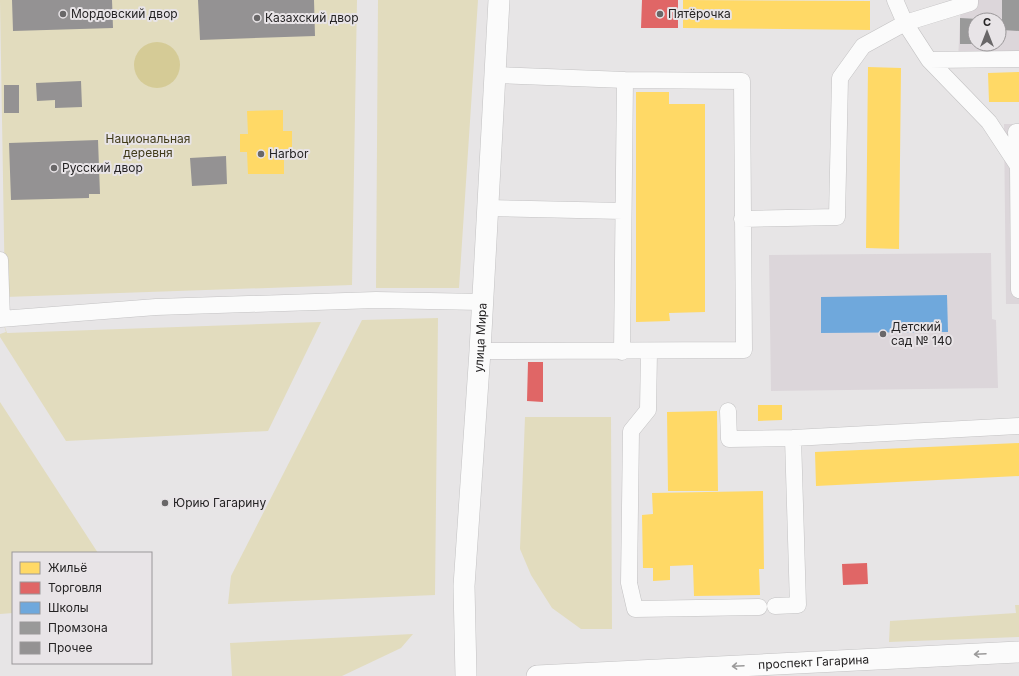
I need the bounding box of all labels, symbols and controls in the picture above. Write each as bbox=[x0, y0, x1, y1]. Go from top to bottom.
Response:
place label: Мордовский двор bbox=[71, 6, 178, 21]
place label: Пятёрочка bbox=[668, 6, 731, 21]
marker: Мордовский двор bbox=[58, 9, 68, 19]
marker: Пятёрочка bbox=[655, 9, 665, 19]
place label: Казахский двор bbox=[265, 10, 359, 25]
north arrow bbox=[967, 12, 1007, 52]
marker: Казахский двор bbox=[252, 13, 262, 23]
text: С bbox=[983, 15, 991, 29]
park label: Национальная деревня bbox=[105, 131, 191, 160]
place label: Harbor bbox=[269, 146, 309, 161]
marker: Harbor bbox=[256, 149, 266, 159]
place label: Русский двор bbox=[62, 160, 143, 175]
marker: Русский двор bbox=[49, 163, 59, 173]
street label: улица Мира bbox=[471, 302, 490, 373]
place label: Детский сад № 140 bbox=[891, 319, 952, 348]
marker: Детский сад № 140 bbox=[878, 329, 888, 339]
place label: Юрию Гагарину bbox=[173, 495, 266, 510]
marker: Юрию Гагарину bbox=[160, 498, 170, 508]
legend bbox=[12, 552, 152, 664]
text: Жильё bbox=[48, 560, 87, 575]
text: Торговля bbox=[48, 580, 102, 595]
text: Школы bbox=[48, 600, 89, 615]
text: Промзона bbox=[48, 620, 108, 635]
text: Прочее bbox=[48, 640, 93, 655]
one-way arrow bbox=[974, 650, 987, 658]
street label: проспект Гагарина bbox=[758, 651, 870, 672]
one-way arrow bbox=[732, 662, 745, 670]

